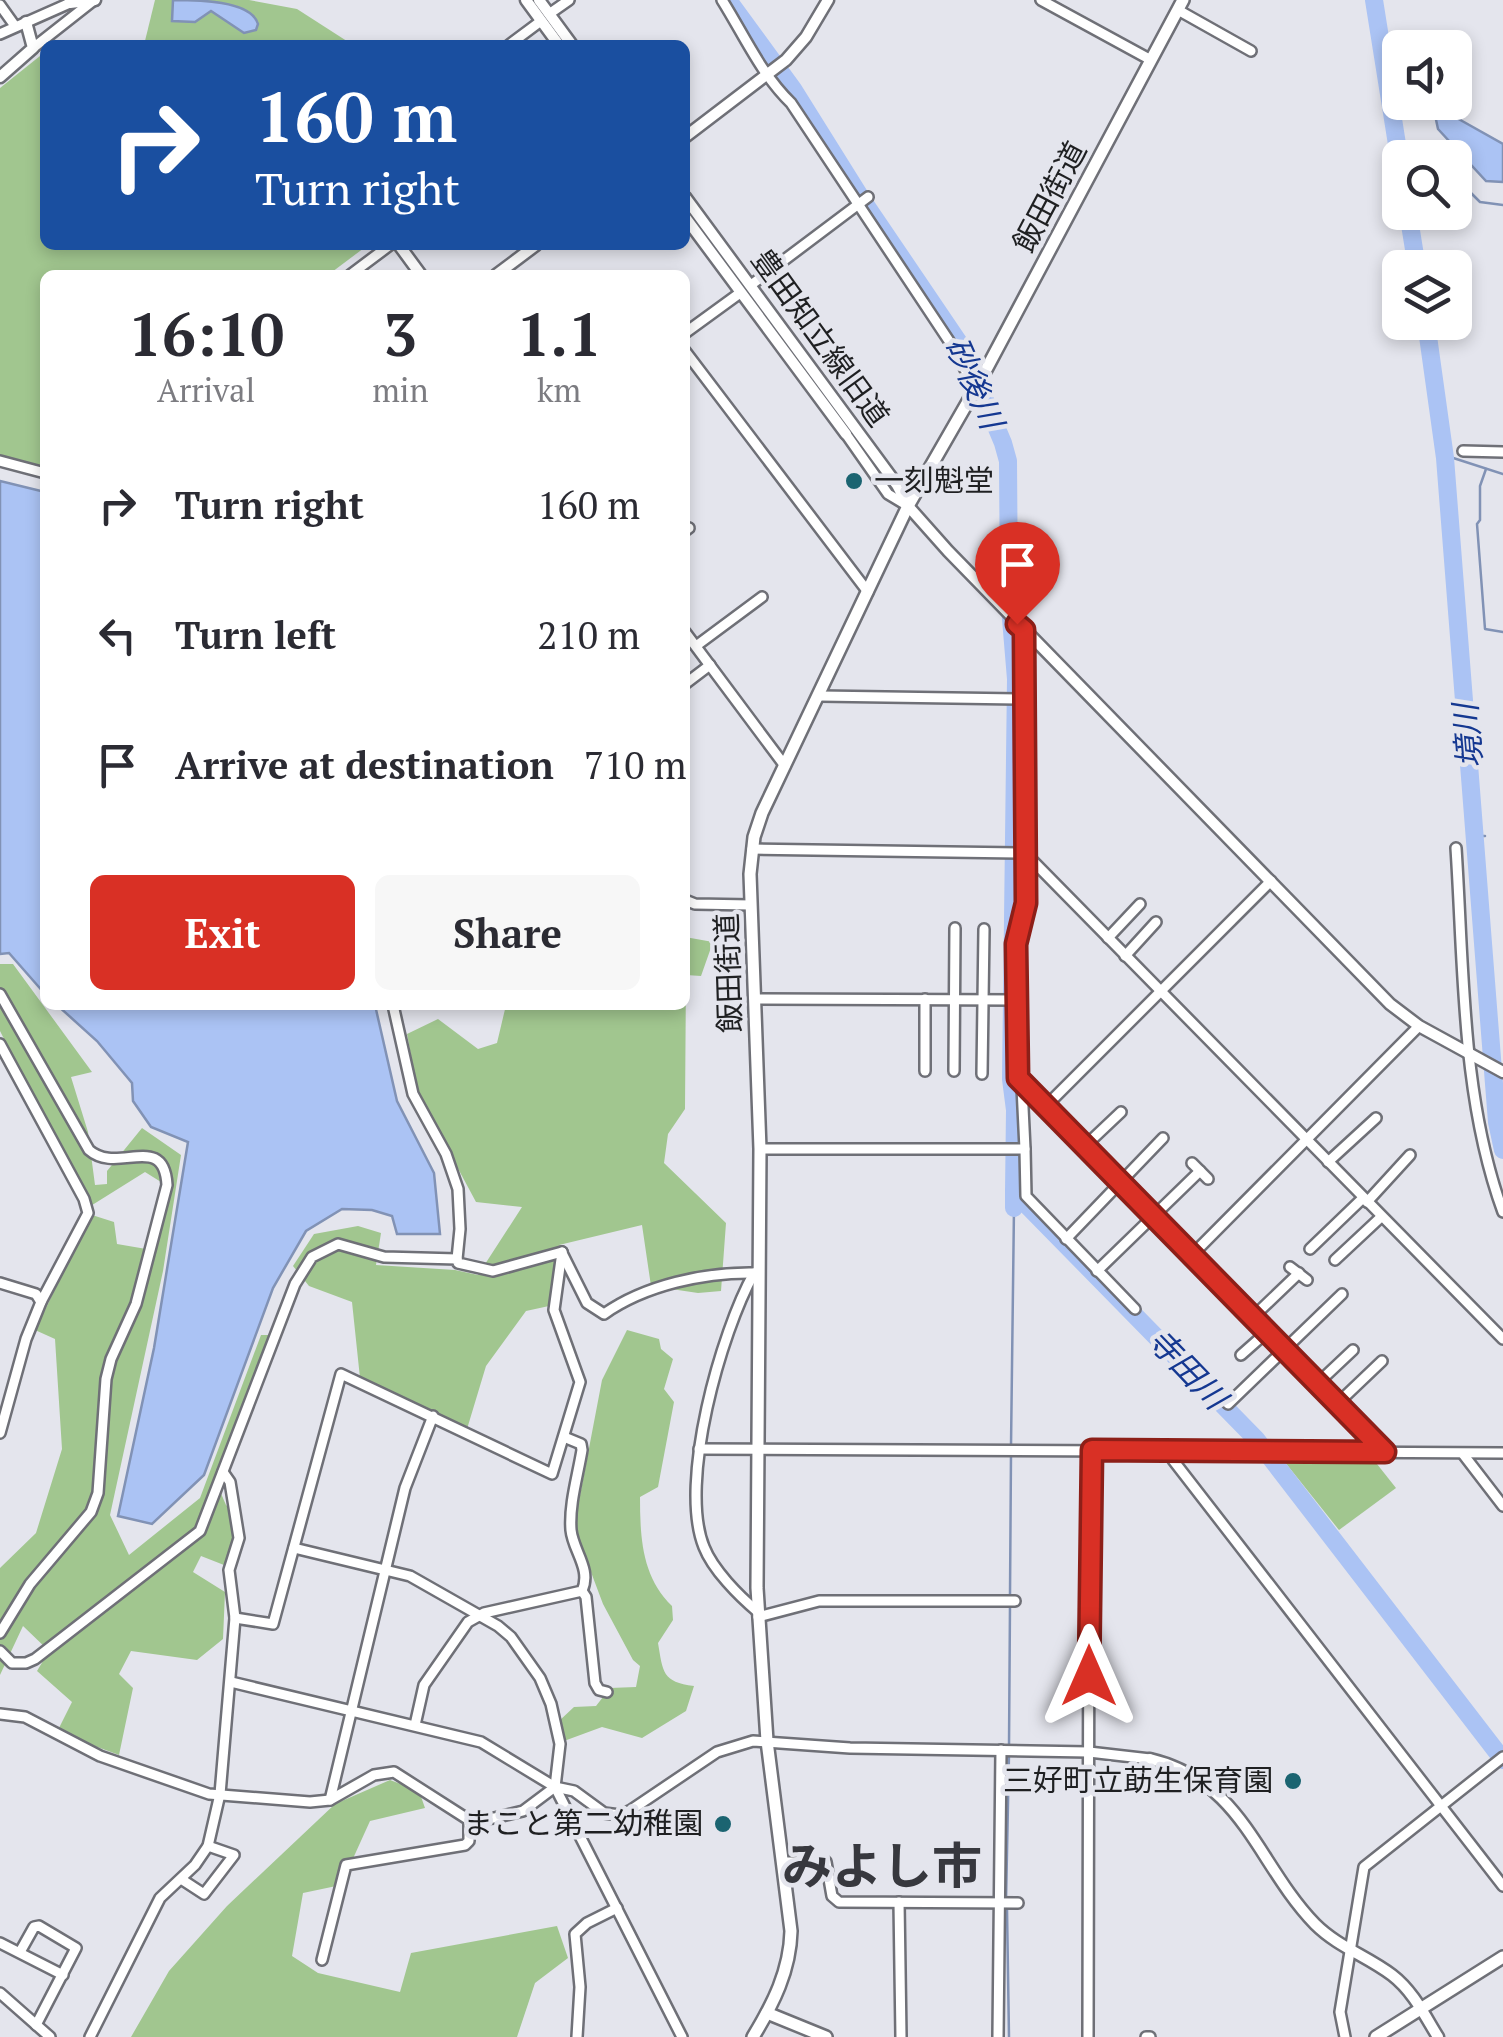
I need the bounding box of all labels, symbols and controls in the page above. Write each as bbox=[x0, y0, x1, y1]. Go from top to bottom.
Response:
map controls bbox=[1382, 30, 1472, 340]
button: sound bbox=[1382, 30, 1472, 120]
text: 160 m bbox=[255, 69, 457, 162]
icon: right bbox=[90, 80, 220, 210]
street label: 飯田街道 bbox=[1003, 134, 1095, 259]
button: search bbox=[1382, 140, 1472, 230]
text: Turn right bbox=[255, 158, 460, 218]
street label: 豊田知立線旧道 bbox=[743, 241, 899, 434]
button: layers bbox=[1382, 250, 1472, 340]
text: 16:10 bbox=[128, 294, 284, 373]
text: 3 bbox=[383, 294, 417, 373]
text: 1.1 bbox=[516, 294, 602, 373]
water label: 砂後川 bbox=[936, 330, 1015, 438]
text: Arrival bbox=[157, 369, 255, 411]
text: min bbox=[372, 369, 428, 411]
text: km bbox=[537, 369, 581, 411]
place label: 一刻魁堂 bbox=[874, 460, 994, 500]
marker: 一刻魁堂 bbox=[843, 470, 865, 492]
icon: right bbox=[90, 478, 145, 533]
text: Turn right bbox=[175, 480, 364, 530]
text: 160 m bbox=[537, 480, 640, 530]
pin bbox=[975, 522, 1060, 625]
icon: arrive bbox=[990, 537, 1045, 592]
icon: left bbox=[90, 608, 145, 663]
text: Turn left bbox=[175, 610, 336, 660]
text: 210 m bbox=[537, 610, 640, 660]
water label: 境川 bbox=[1443, 699, 1491, 770]
icon: arrive bbox=[90, 738, 145, 793]
text: Arrive at destination bbox=[175, 740, 554, 790]
text: 710 m bbox=[584, 740, 687, 790]
button: Exit bbox=[90, 875, 355, 990]
button: Share bbox=[375, 875, 640, 990]
street label: 飯田街道 bbox=[706, 912, 750, 1034]
water label: 寺田川 bbox=[1139, 1319, 1238, 1420]
position arrow bbox=[1037, 1624, 1141, 1728]
place label: 三好町立莇生保育園 bbox=[1003, 1760, 1273, 1800]
marker: 三好町立莇生保育園 bbox=[1282, 1770, 1304, 1792]
place label: まこと第二幼稚園 bbox=[463, 1803, 703, 1843]
marker: まこと第二幼稚園 bbox=[712, 1813, 734, 1835]
district label: みよし市 bbox=[782, 1832, 982, 1898]

